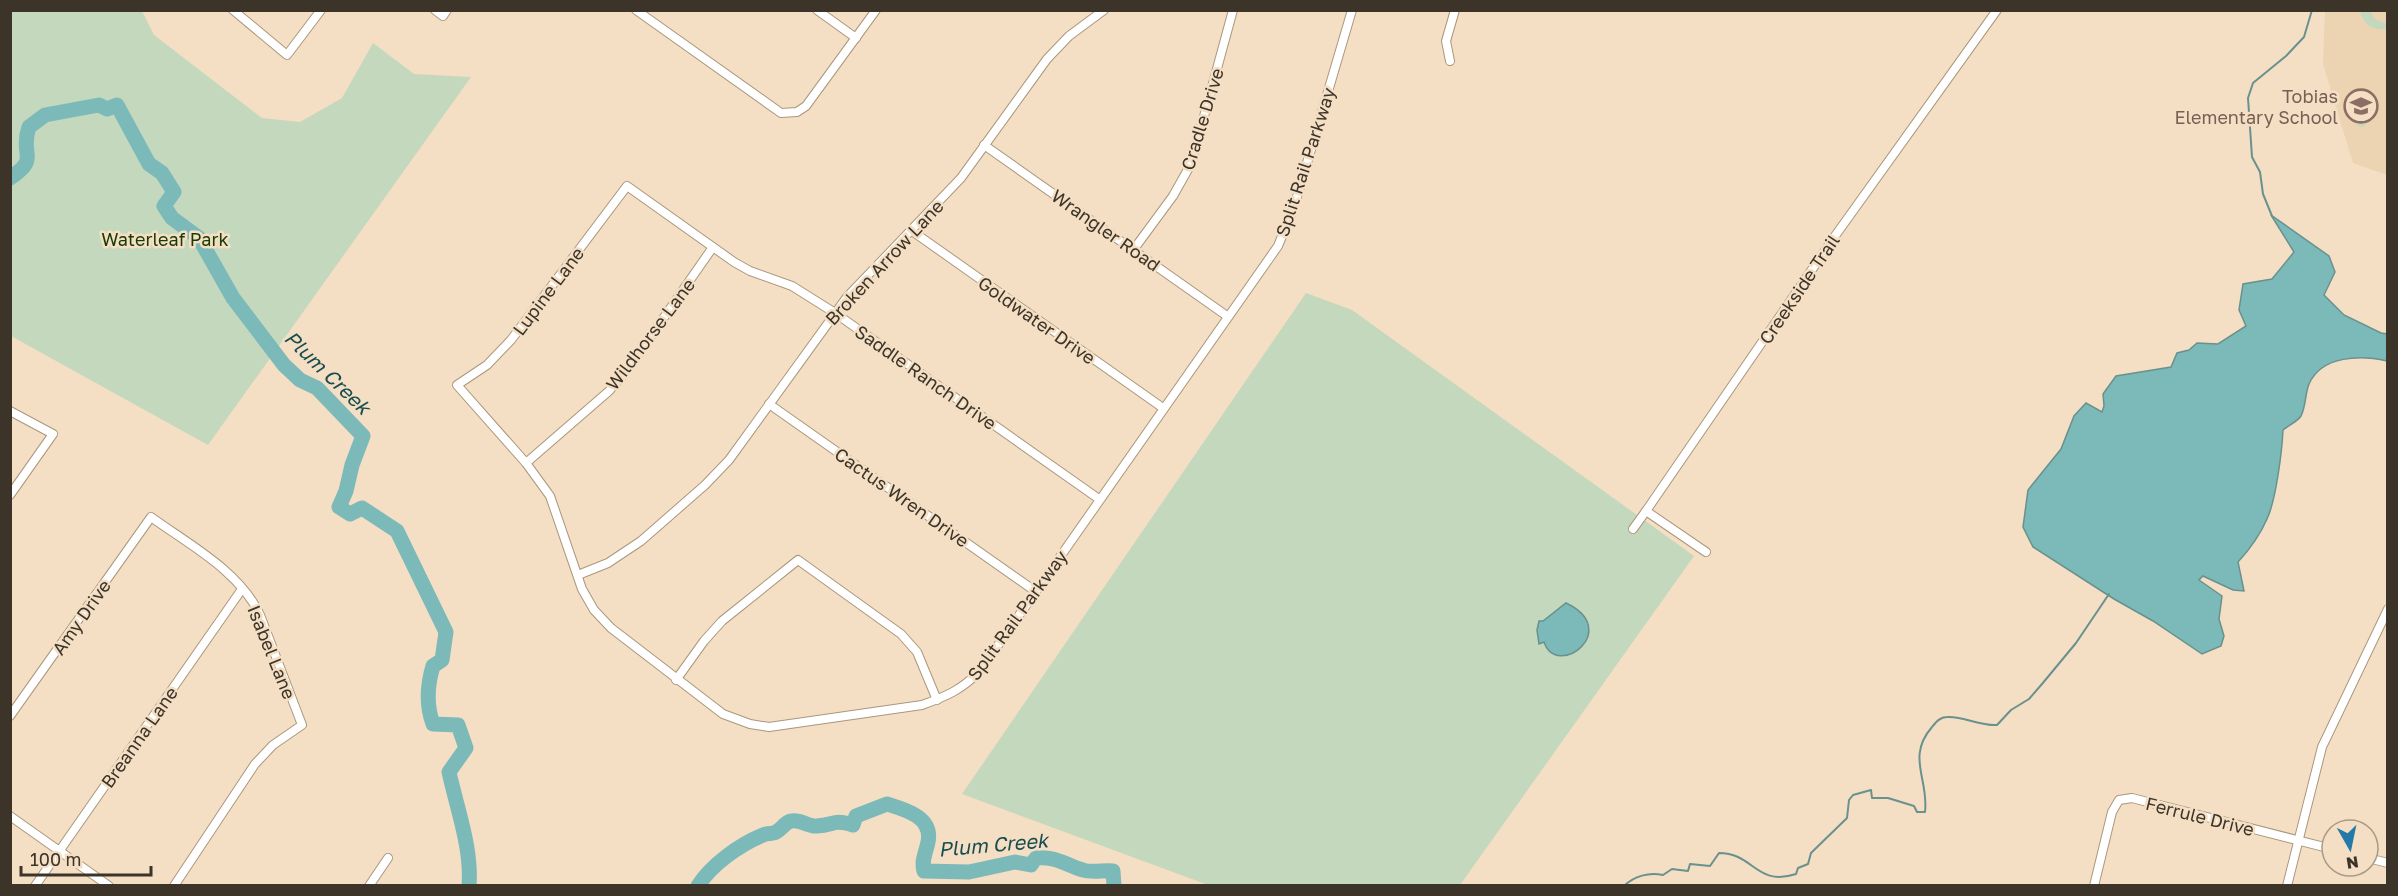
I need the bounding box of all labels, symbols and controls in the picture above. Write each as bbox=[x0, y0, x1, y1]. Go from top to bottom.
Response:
street label: Cradle Drive bbox=[1176, 65, 1228, 173]
street label: Split Rail Parkway bbox=[1271, 85, 1339, 239]
place label: Tobias Elementary School bbox=[2174, 85, 2338, 128]
school or university icon: Tobias Elementary School bbox=[2343, 88, 2379, 124]
street label: Wrangler Road bbox=[1047, 184, 1165, 276]
street label: Broken Arrow Lane bbox=[820, 195, 948, 329]
park label: Waterleaf Park bbox=[101, 228, 229, 250]
street label: Creekside Trail bbox=[1754, 230, 1844, 348]
street label: Lupine Lane bbox=[508, 243, 588, 339]
street label: Goldwater Drive bbox=[974, 271, 1100, 369]
street label: Wildhorse Lane bbox=[601, 274, 699, 394]
street label: Saddle Ranch Drive bbox=[851, 320, 1001, 434]
water label: Plum Creek bbox=[280, 325, 378, 421]
street label: Cactus Wren Drive bbox=[831, 442, 973, 552]
street label: Split Rail Parkway bbox=[962, 546, 1072, 684]
street label: Amy Drive bbox=[47, 575, 115, 659]
street label: Isabel Lane bbox=[243, 602, 301, 702]
street label: Breanna Lane bbox=[96, 682, 182, 792]
street label: Ferrule Drive bbox=[2143, 792, 2257, 840]
north arrow bbox=[2320, 818, 2380, 878]
water label: Plum Creek bbox=[937, 827, 1052, 861]
scale bar bbox=[21, 839, 152, 877]
text: 100 m bbox=[30, 848, 81, 870]
text: N bbox=[2345, 852, 2360, 874]

